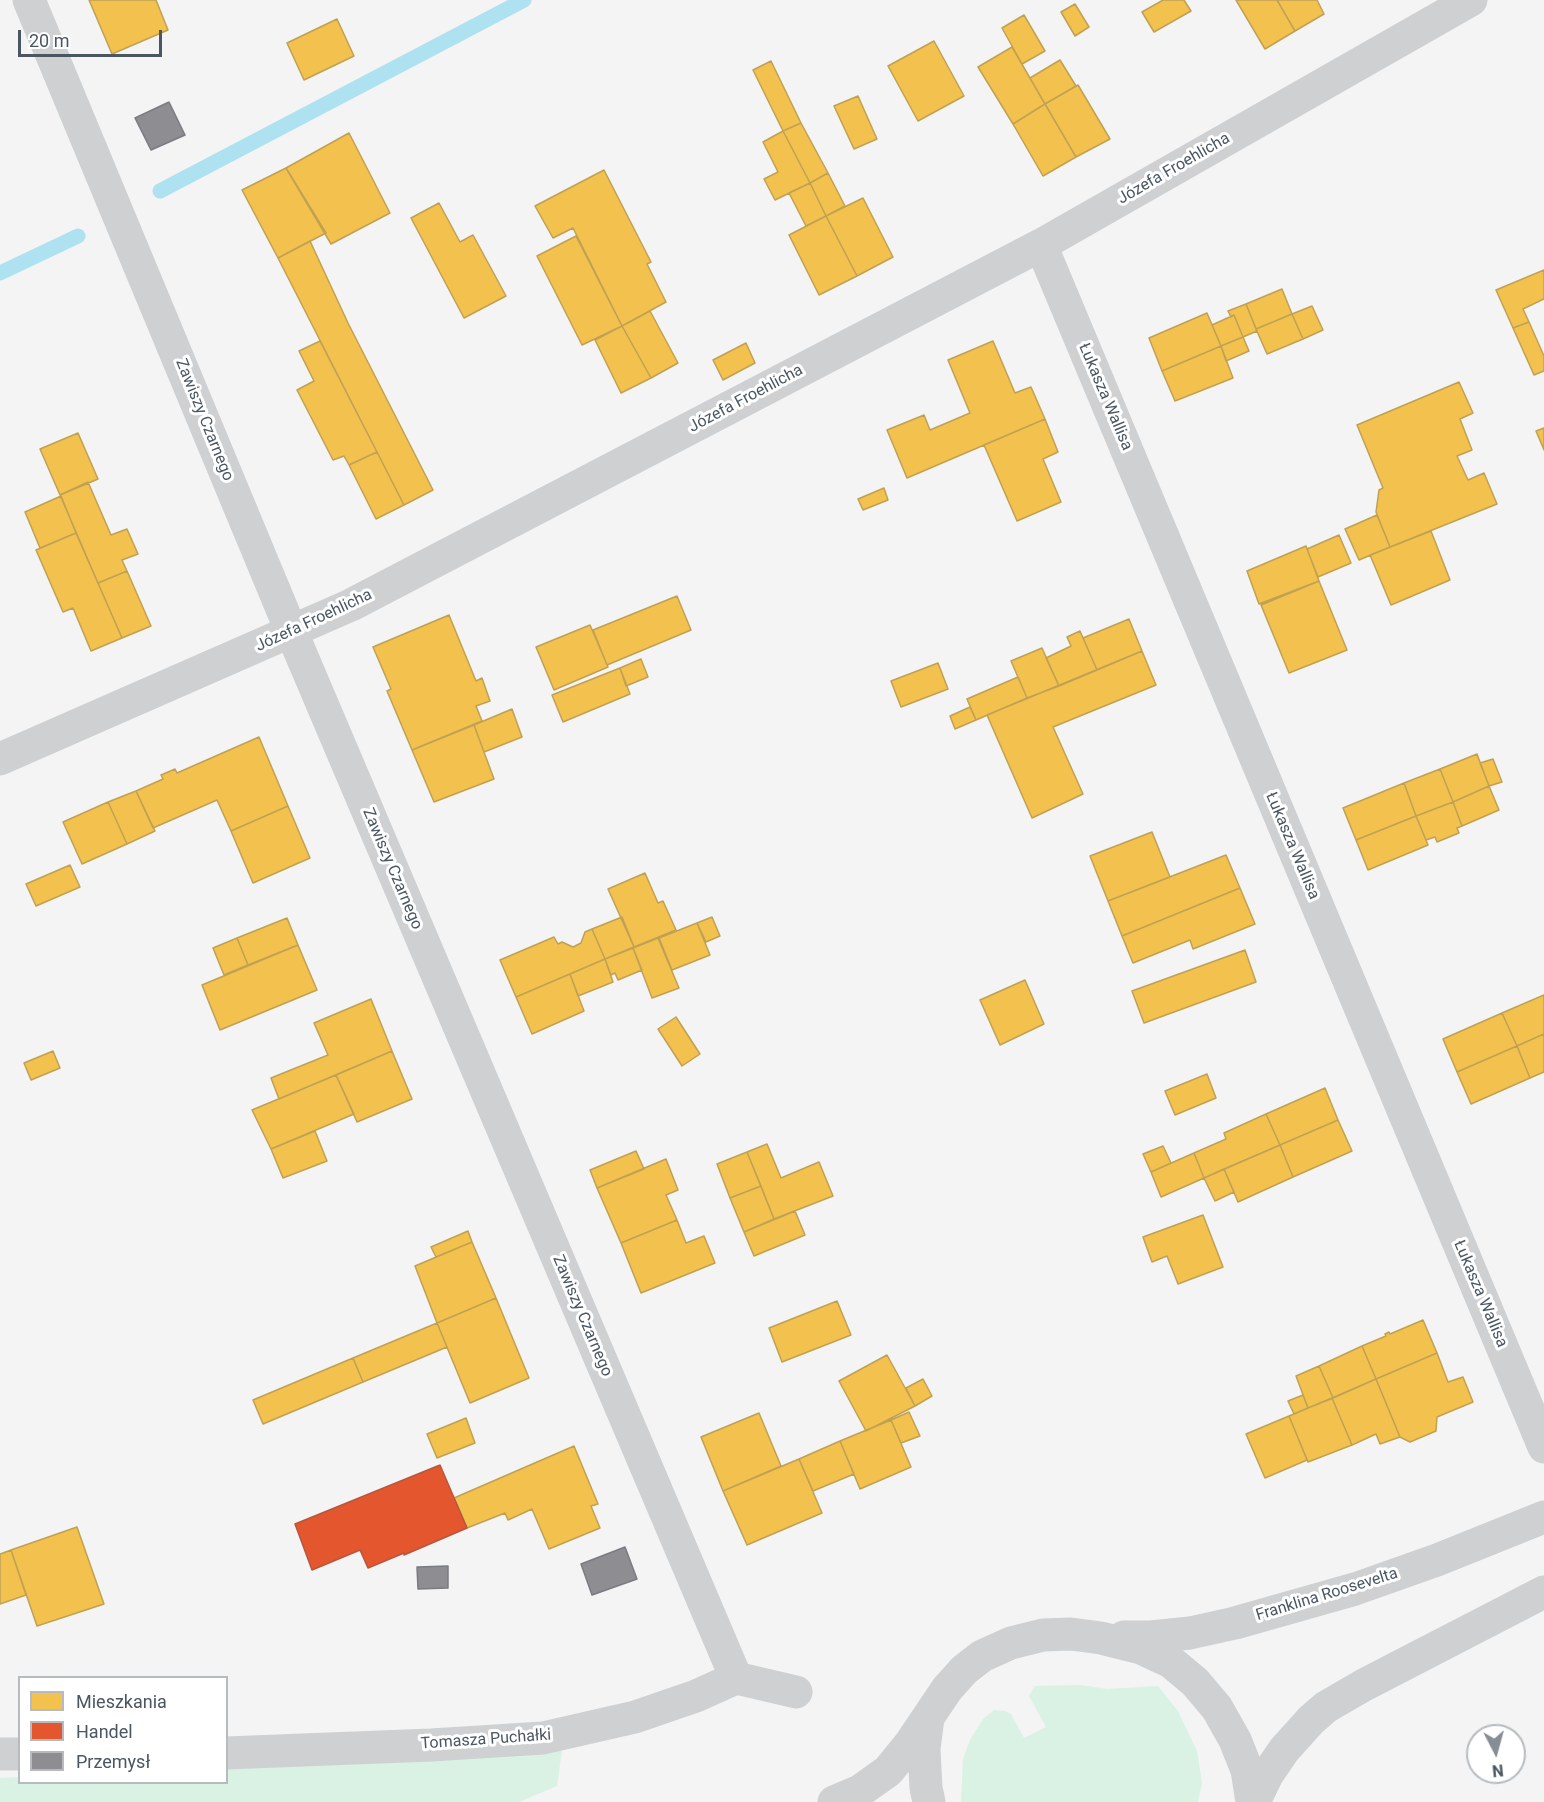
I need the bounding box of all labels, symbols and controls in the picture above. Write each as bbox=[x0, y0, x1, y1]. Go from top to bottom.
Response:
scale bar bbox=[21, 18, 165, 56]
text: 20 m bbox=[29, 30, 69, 51]
street label: Józefa Froehlicha bbox=[1114, 129, 1234, 209]
street label: Łukasza Wallisa bbox=[1074, 341, 1136, 453]
street label: Zawiszy Czarnego bbox=[171, 356, 237, 484]
street label: Józefa Froehlicha bbox=[686, 361, 806, 437]
street label: Józefa Froehlicha bbox=[253, 586, 375, 656]
street label: Łukasza Wallisa bbox=[1261, 790, 1323, 902]
street label: Zawiszy Czarnego bbox=[358, 805, 426, 933]
street label: Łukasza Wallisa bbox=[1449, 1238, 1511, 1350]
street label: Zawiszy Czarnego bbox=[548, 1252, 616, 1380]
street label: Franklina Roosevelta bbox=[1254, 1564, 1400, 1626]
legend bbox=[18, 1676, 228, 1784]
text: Mieszkania bbox=[76, 1691, 167, 1712]
text: Handel bbox=[76, 1721, 133, 1742]
north arrow bbox=[1466, 1724, 1526, 1784]
street label: Tomasza Puchałki bbox=[420, 1726, 552, 1754]
text: Przemysł bbox=[76, 1751, 150, 1772]
text: N bbox=[1491, 1760, 1504, 1780]

